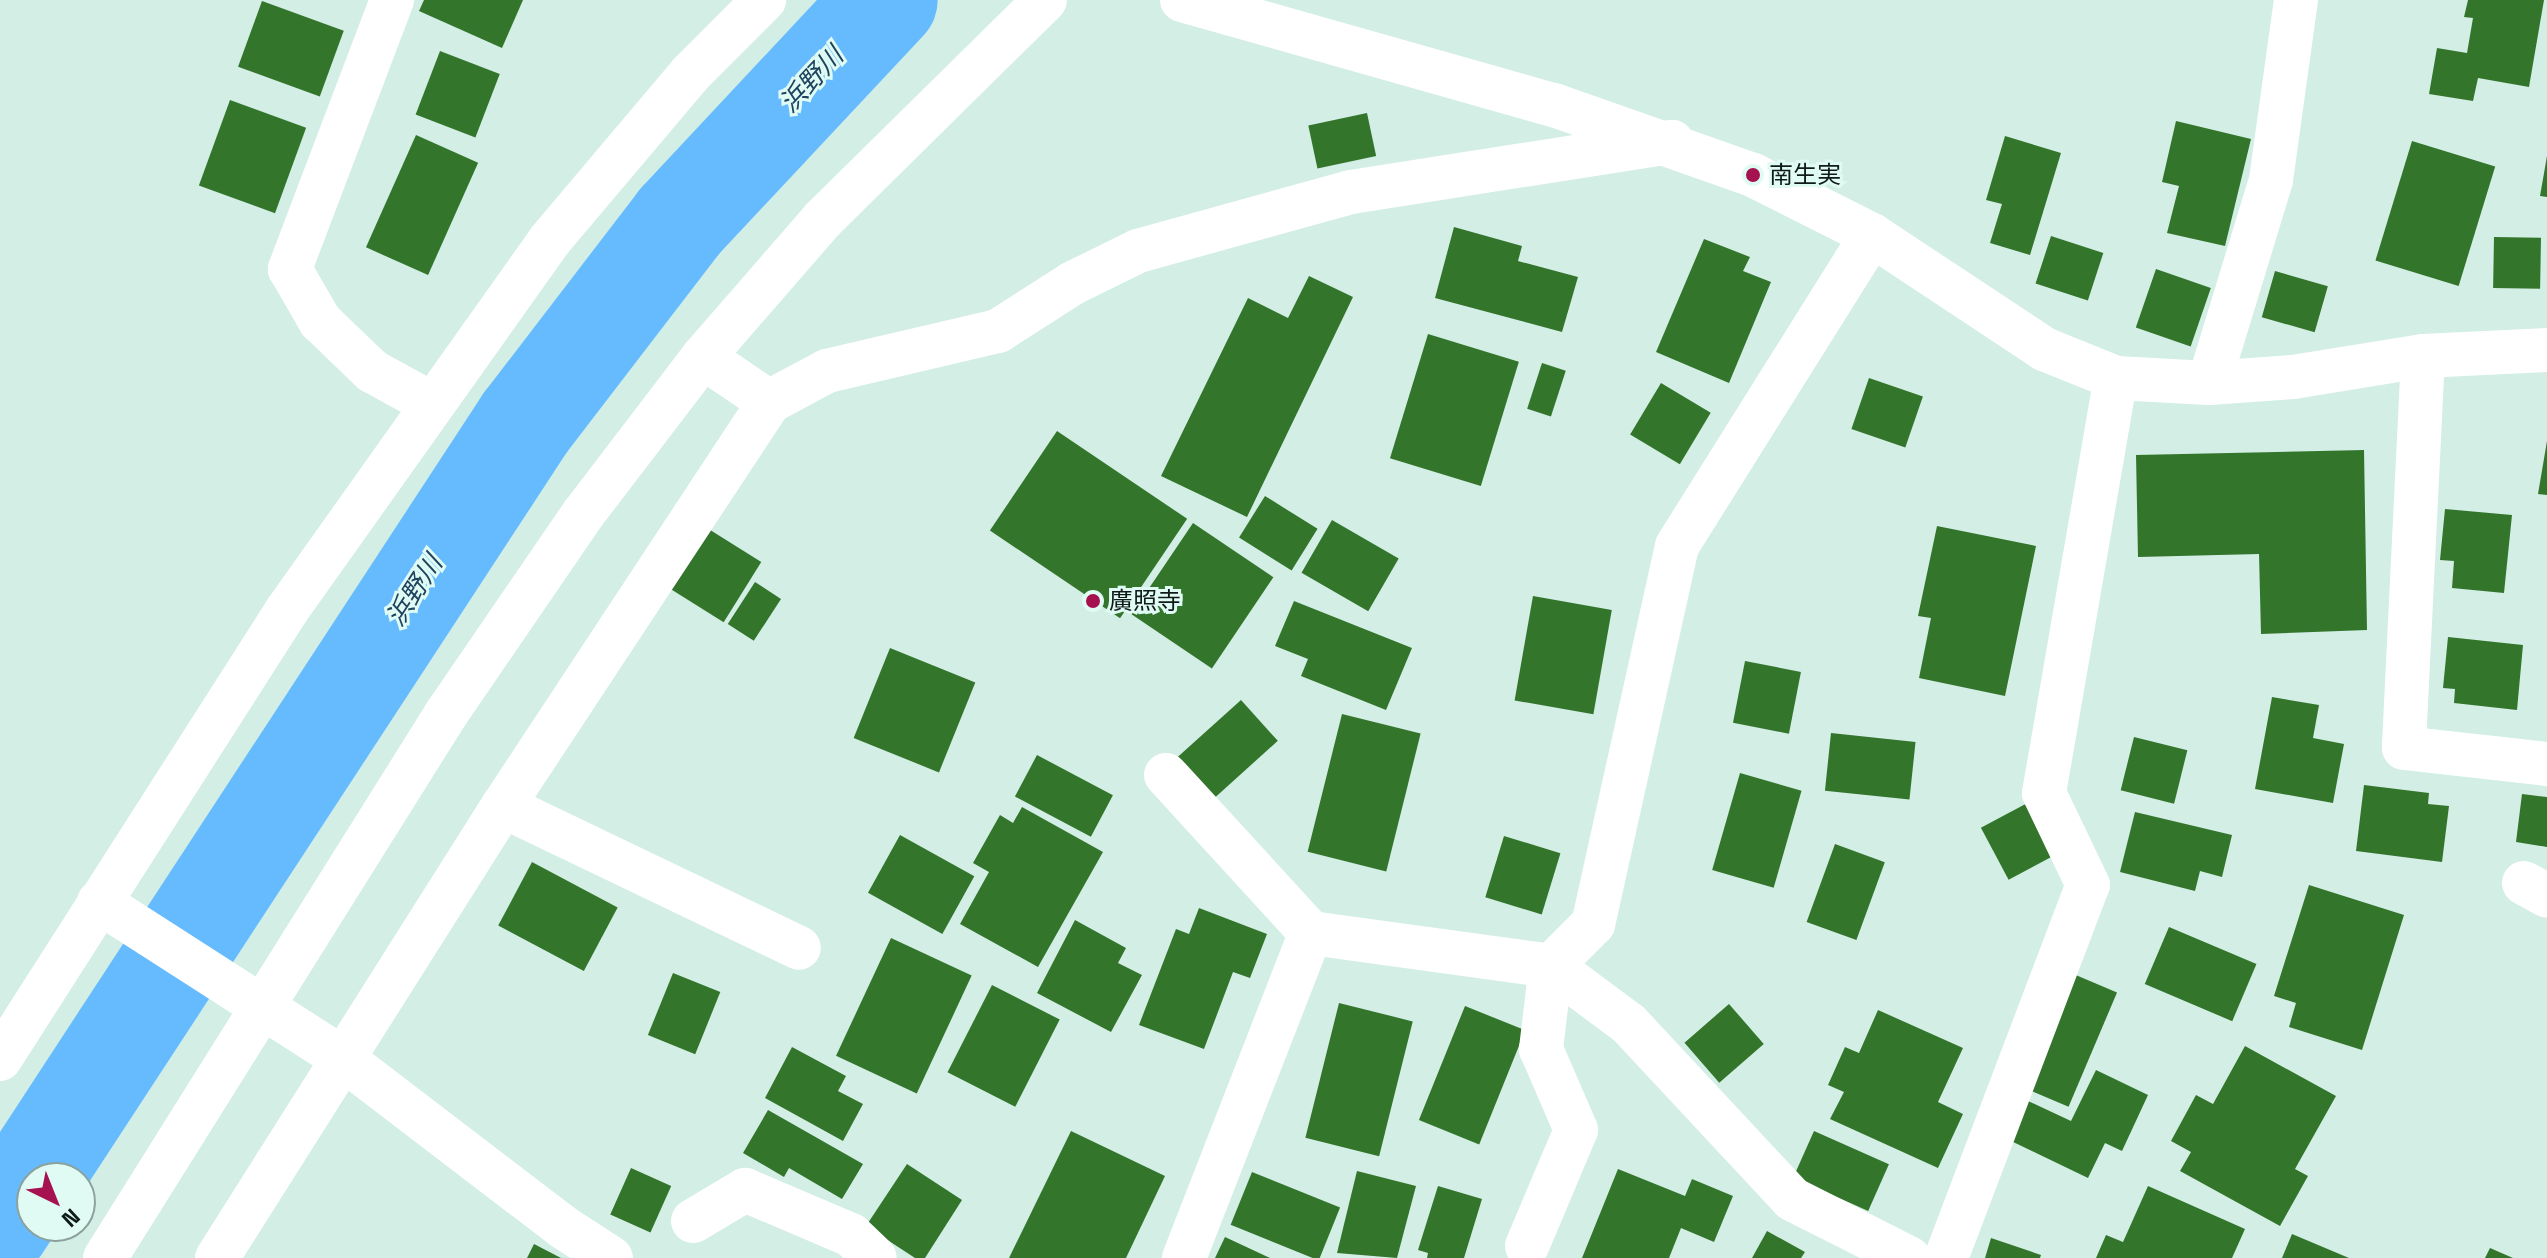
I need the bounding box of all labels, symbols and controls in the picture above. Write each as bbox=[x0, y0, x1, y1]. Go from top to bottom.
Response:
water label: 浜野川 bbox=[774, 41, 850, 119]
place label: 南生実 bbox=[1769, 161, 1841, 189]
marker: 南生実 bbox=[1744, 166, 1762, 184]
water label: 浜野川 bbox=[381, 550, 449, 632]
place label: 廣照寺 bbox=[1109, 587, 1181, 615]
marker: 廣照寺 bbox=[1084, 592, 1102, 610]
north arrow bbox=[16, 1162, 96, 1242]
text: N bbox=[56, 1203, 86, 1233]

